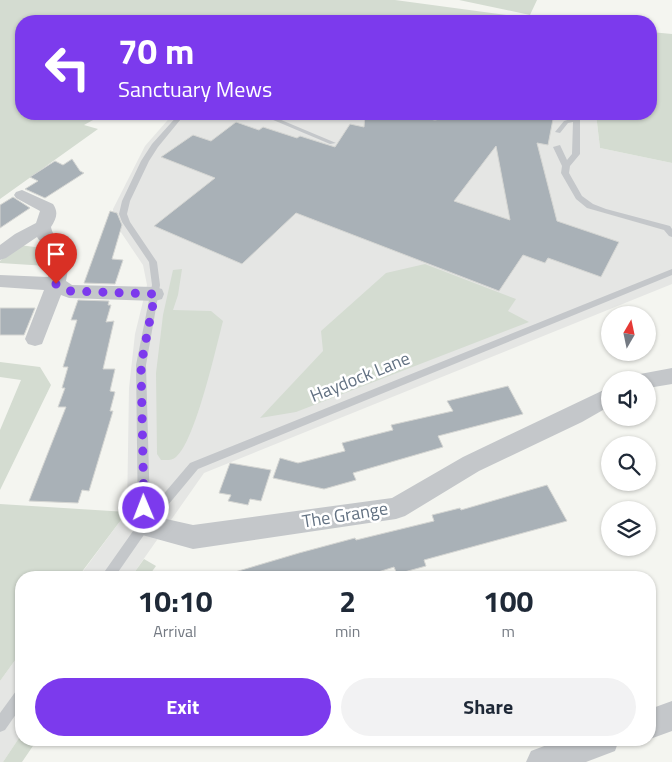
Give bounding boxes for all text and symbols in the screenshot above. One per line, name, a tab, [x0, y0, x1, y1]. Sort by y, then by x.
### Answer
text: 70 m	[118, 24, 194, 78]
icon: left	[35, 35, 100, 100]
text: Sanctuary Mews	[118, 72, 272, 106]
pin	[35, 233, 77, 284]
icon: arrive	[42, 240, 70, 268]
north arrow	[601, 306, 656, 361]
map controls	[601, 306, 656, 556]
street label: Haydock Lane	[306, 344, 414, 409]
button: sound	[601, 371, 656, 426]
button: search	[601, 436, 656, 491]
position arrow	[117, 481, 169, 533]
street label: The Grange	[300, 494, 390, 535]
button: layers	[601, 501, 656, 556]
text: 10:10	[138, 578, 212, 624]
text: 2	[339, 578, 356, 624]
text: 100	[483, 578, 533, 624]
text: Arrival	[153, 619, 197, 643]
text: min	[335, 619, 360, 643]
text: m	[502, 619, 515, 643]
button: Exit	[35, 678, 331, 736]
button: Share	[341, 678, 636, 736]

